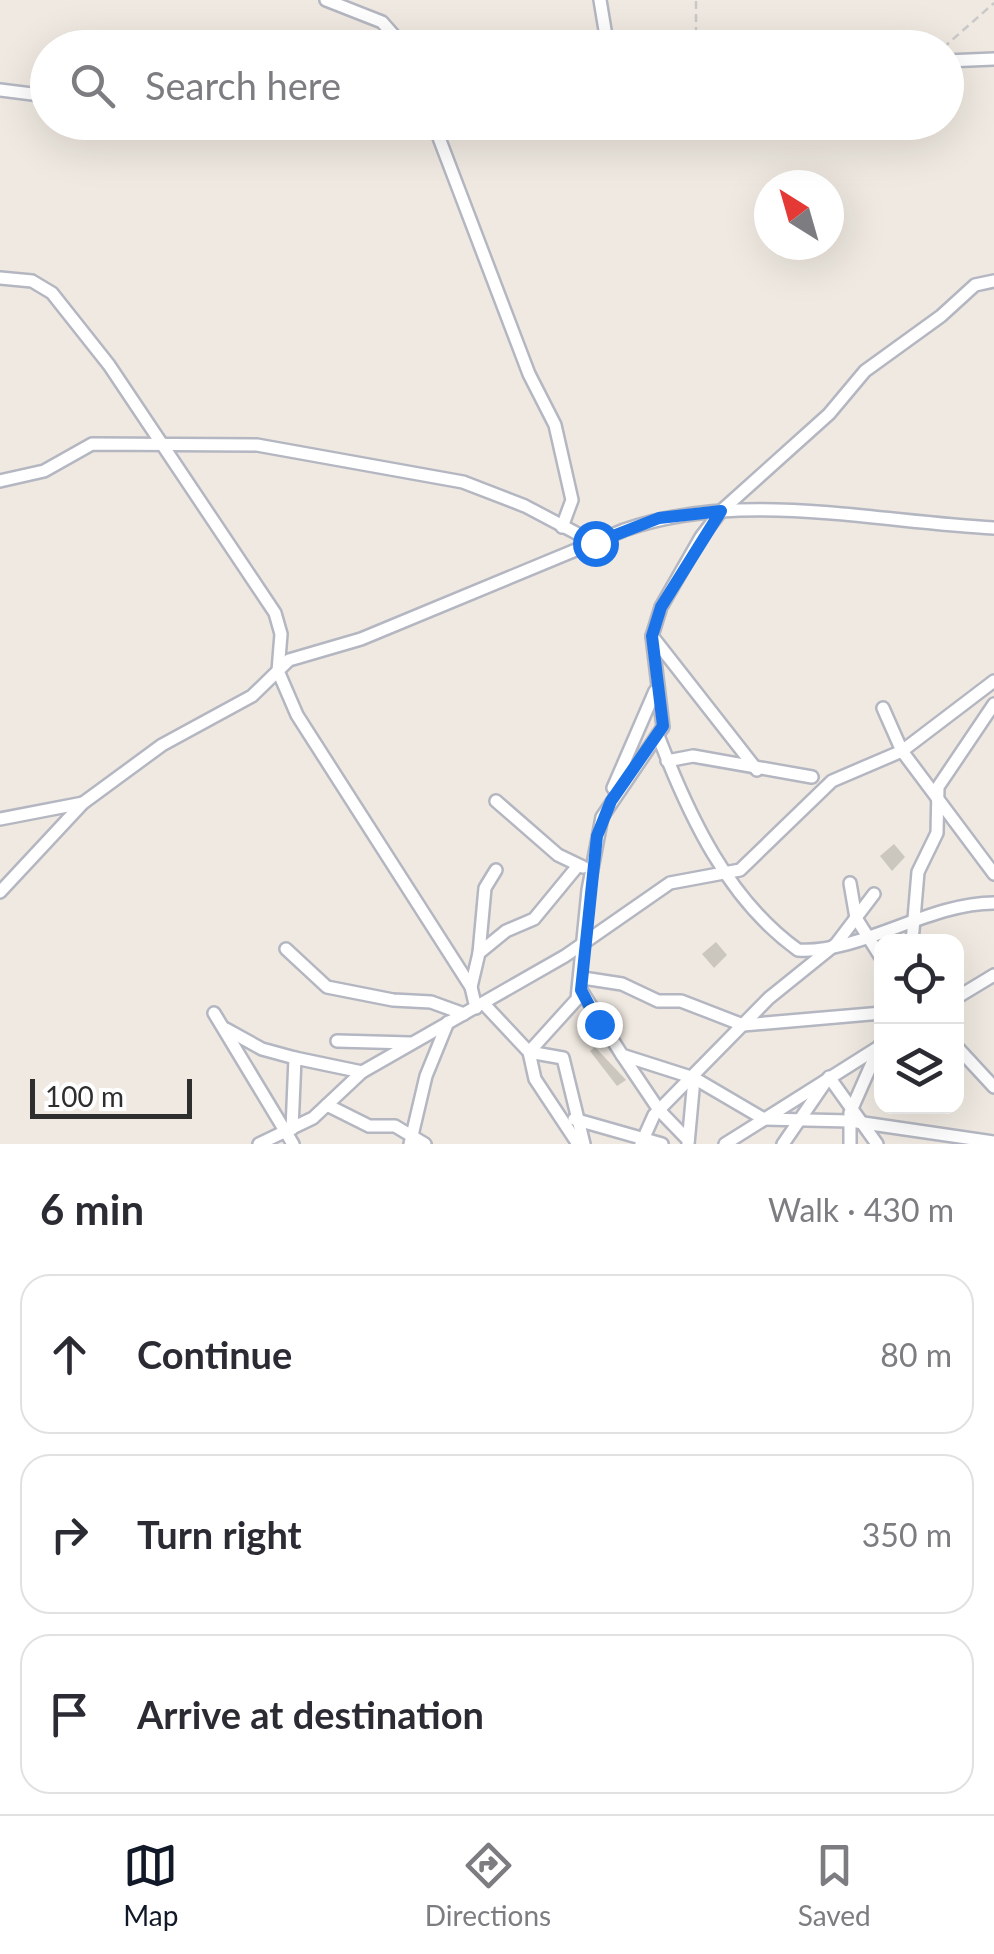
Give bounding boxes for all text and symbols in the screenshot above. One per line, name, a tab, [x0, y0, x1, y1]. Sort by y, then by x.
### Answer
search box	[30, 30, 964, 140]
icon: search	[65, 58, 120, 113]
text: Search here	[145, 62, 341, 108]
north arrow	[754, 170, 844, 260]
route start	[573, 521, 619, 567]
map controls	[874, 934, 964, 1114]
button: locate	[874, 934, 964, 1024]
route end	[577, 1002, 623, 1048]
button: layers	[874, 1024, 964, 1114]
scale bar	[30, 1074, 192, 1118]
text: 100 m	[45, 1079, 124, 1113]
text: 6 min	[40, 1184, 144, 1234]
text: Walk · 430 m	[768, 1190, 954, 1229]
icon: ahead	[42, 1327, 97, 1382]
text: Continue	[137, 1331, 292, 1377]
text: 80 m	[880, 1335, 952, 1374]
icon: right	[42, 1507, 97, 1562]
text: Turn right	[137, 1511, 302, 1557]
text: 350 m	[862, 1515, 952, 1554]
icon: arrive	[42, 1687, 97, 1742]
text: Arrive at destination	[137, 1691, 484, 1737]
tab: Map	[123, 1838, 178, 1932]
tab: Directions	[425, 1838, 551, 1932]
tab: Saved	[798, 1838, 871, 1932]

